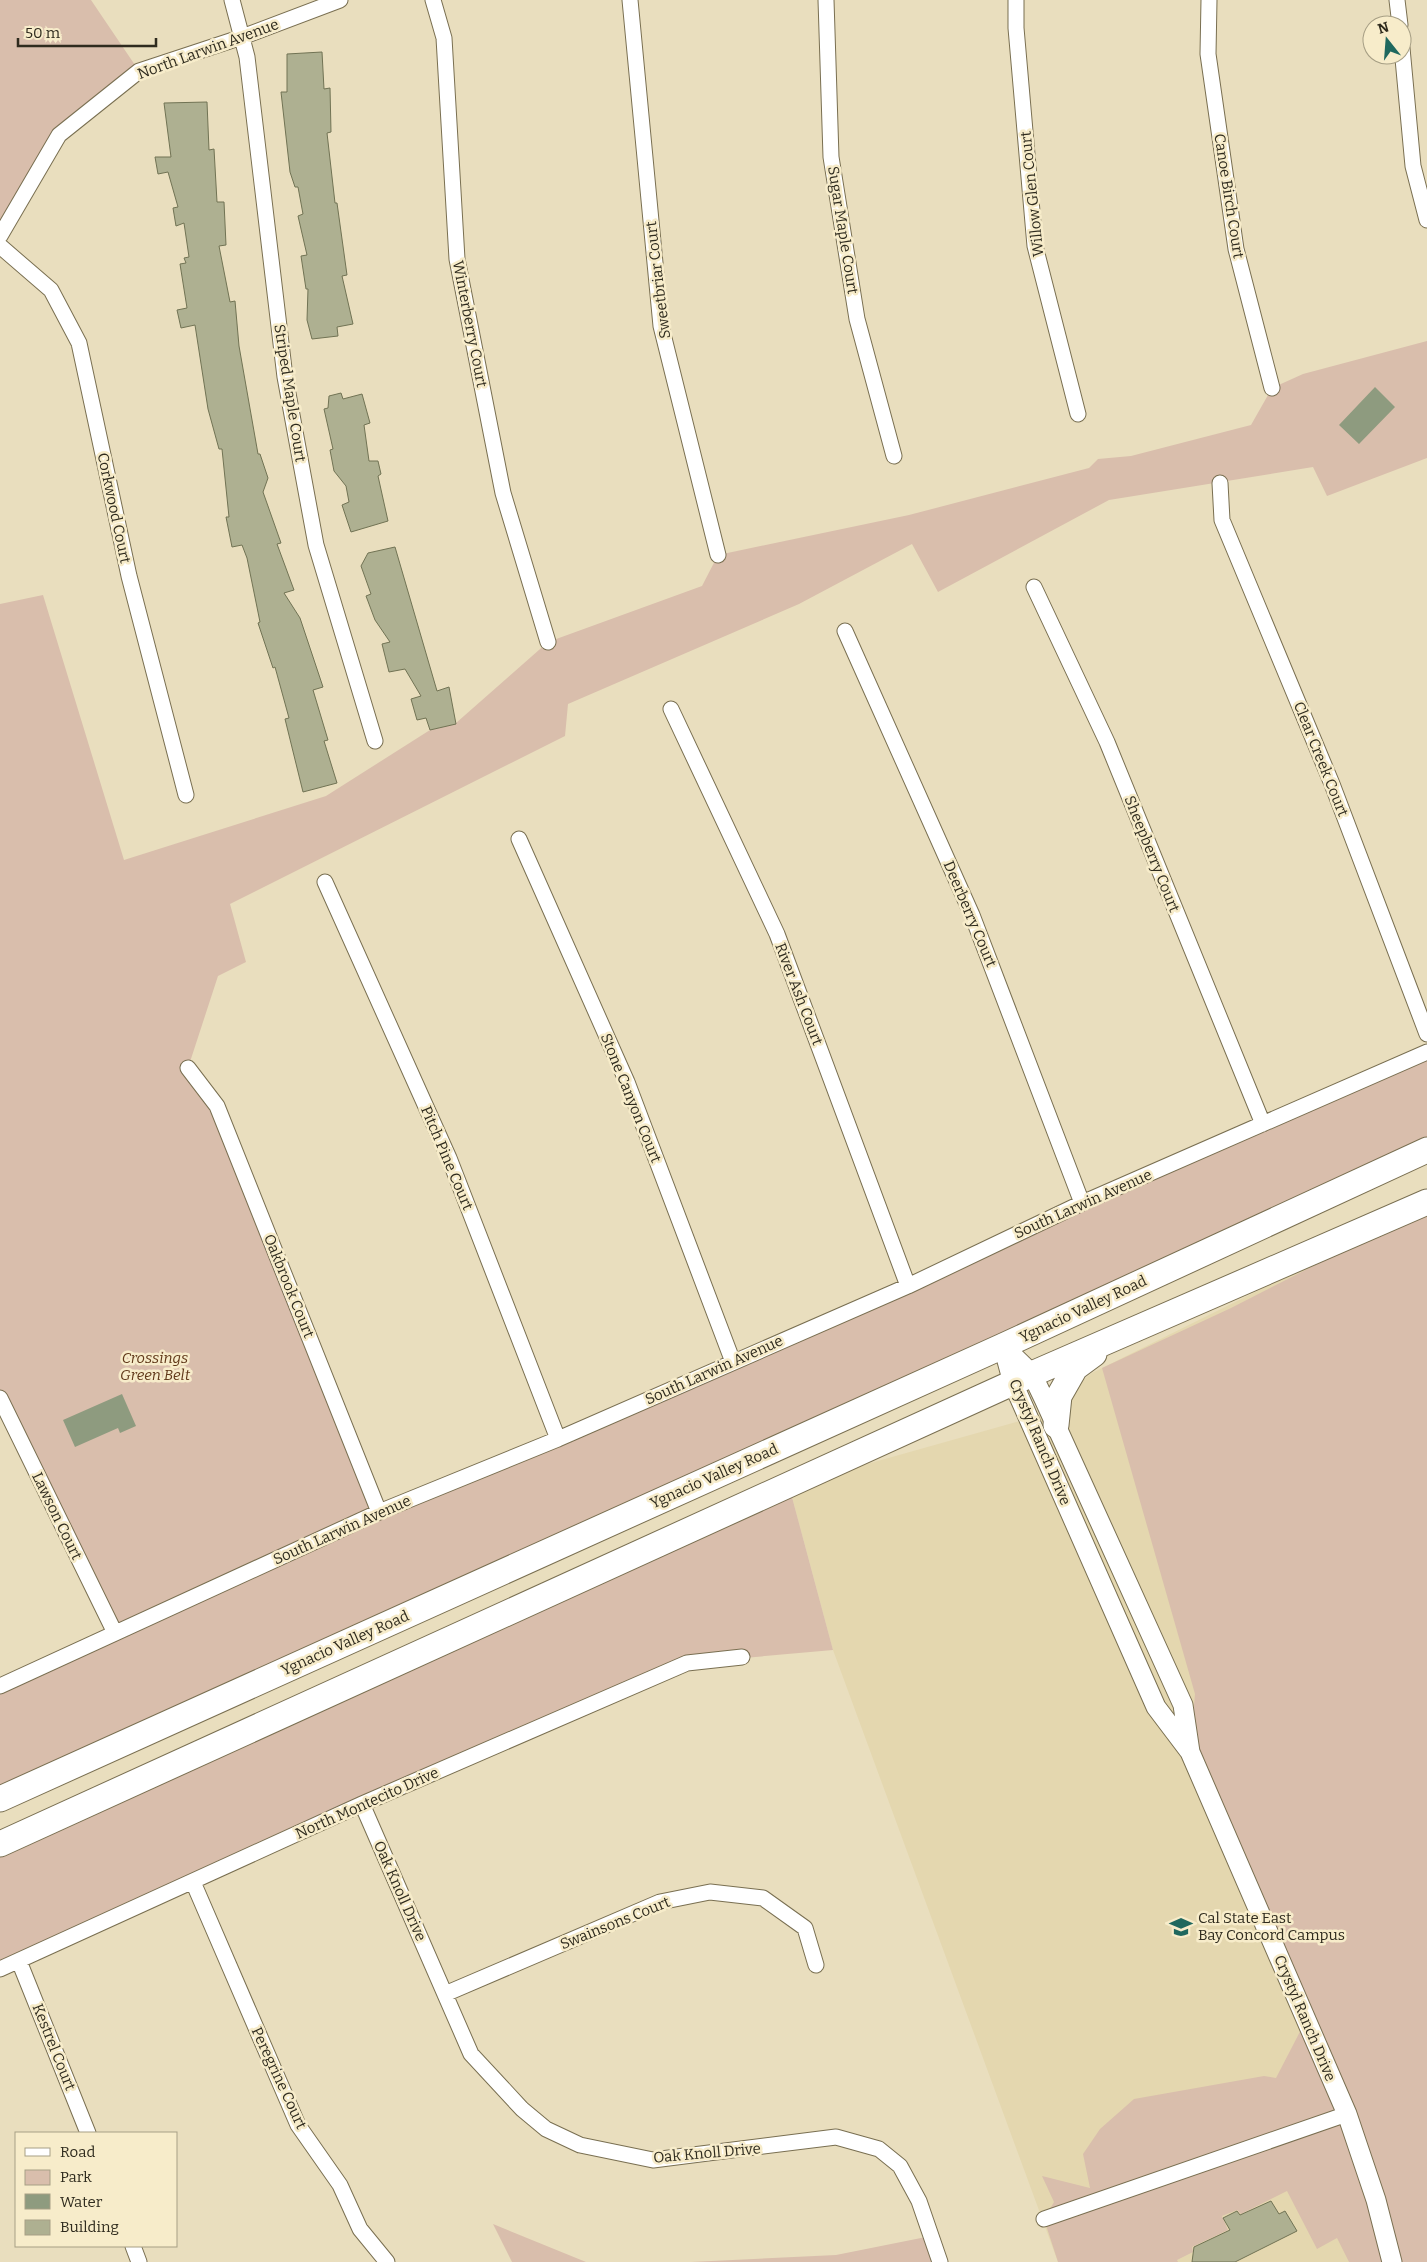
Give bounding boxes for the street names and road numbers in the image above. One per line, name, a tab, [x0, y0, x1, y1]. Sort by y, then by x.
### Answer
street label: North Larwin Avenue	[135, 15, 281, 83]
street label: Willow Glen Court	[1016, 130, 1048, 258]
street label: Canoe Birch Court	[1210, 132, 1248, 260]
street label: Sugar Maple Court	[824, 165, 862, 296]
street label: Sweetbriar Court	[642, 220, 674, 340]
street label: Winterberry Court	[449, 259, 491, 389]
street label: Striped Maple Court	[270, 323, 310, 464]
street label: Corkwood Court	[93, 451, 135, 566]
street label: Clear Creek Court	[1290, 699, 1352, 820]
street label: Sheepberry Court	[1120, 793, 1184, 915]
street label: Deerberry Court	[939, 858, 1001, 970]
street label: River Ash Court	[771, 940, 827, 1048]
street label: Stone Canyon Court	[597, 1031, 665, 1166]
street label: Pitch Pine Court	[417, 1103, 477, 1213]
street label: South Larwin Avenue	[1011, 1165, 1155, 1243]
street label: Oakbrook Court	[260, 1232, 318, 1341]
street label: Ygnacio Valley Road	[1017, 1272, 1149, 1346]
street label: South Larwin Avenue	[642, 1331, 786, 1409]
street label: Crystyl Ranch Drive	[1005, 1376, 1075, 1508]
street label: Ygnacio Valley Road	[647, 1440, 781, 1512]
street label: Lawson Court	[28, 1469, 86, 1563]
street label: South Larwin Avenue	[270, 1491, 414, 1569]
street label: Ygnacio Valley Road	[278, 1607, 412, 1679]
street label: North Montecito Drive	[293, 1763, 441, 1843]
street label: Oak Knoll Drive	[370, 1838, 430, 1944]
street label: Swainsons Court	[557, 1893, 673, 1953]
street label: Crystyl Ranch Drive	[1270, 1952, 1340, 2084]
street label: Kestrel Court	[28, 2001, 80, 2093]
street label: Peregrine Court	[248, 2024, 311, 2132]
street label: Oak Knoll Drive	[653, 2139, 761, 2167]

